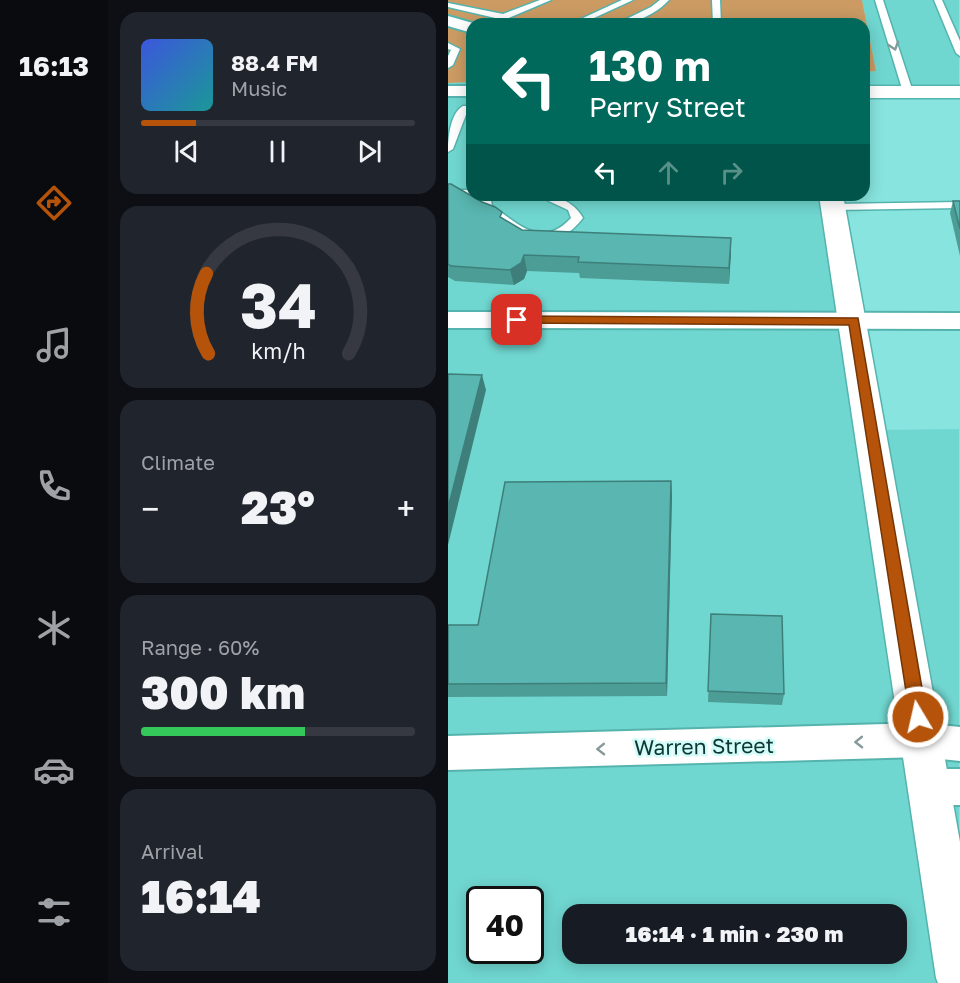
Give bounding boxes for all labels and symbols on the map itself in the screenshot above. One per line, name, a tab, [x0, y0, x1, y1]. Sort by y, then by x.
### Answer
one-way arrow	[887, 40, 899, 51]
pin	[491, 294, 542, 345]
position arrow	[886, 685, 950, 749]
street label: Warren Street	[634, 732, 774, 760]
one-way arrow	[855, 736, 864, 748]
one-way arrow	[597, 743, 606, 755]
speed limit sign: 40	[466, 886, 544, 964]

